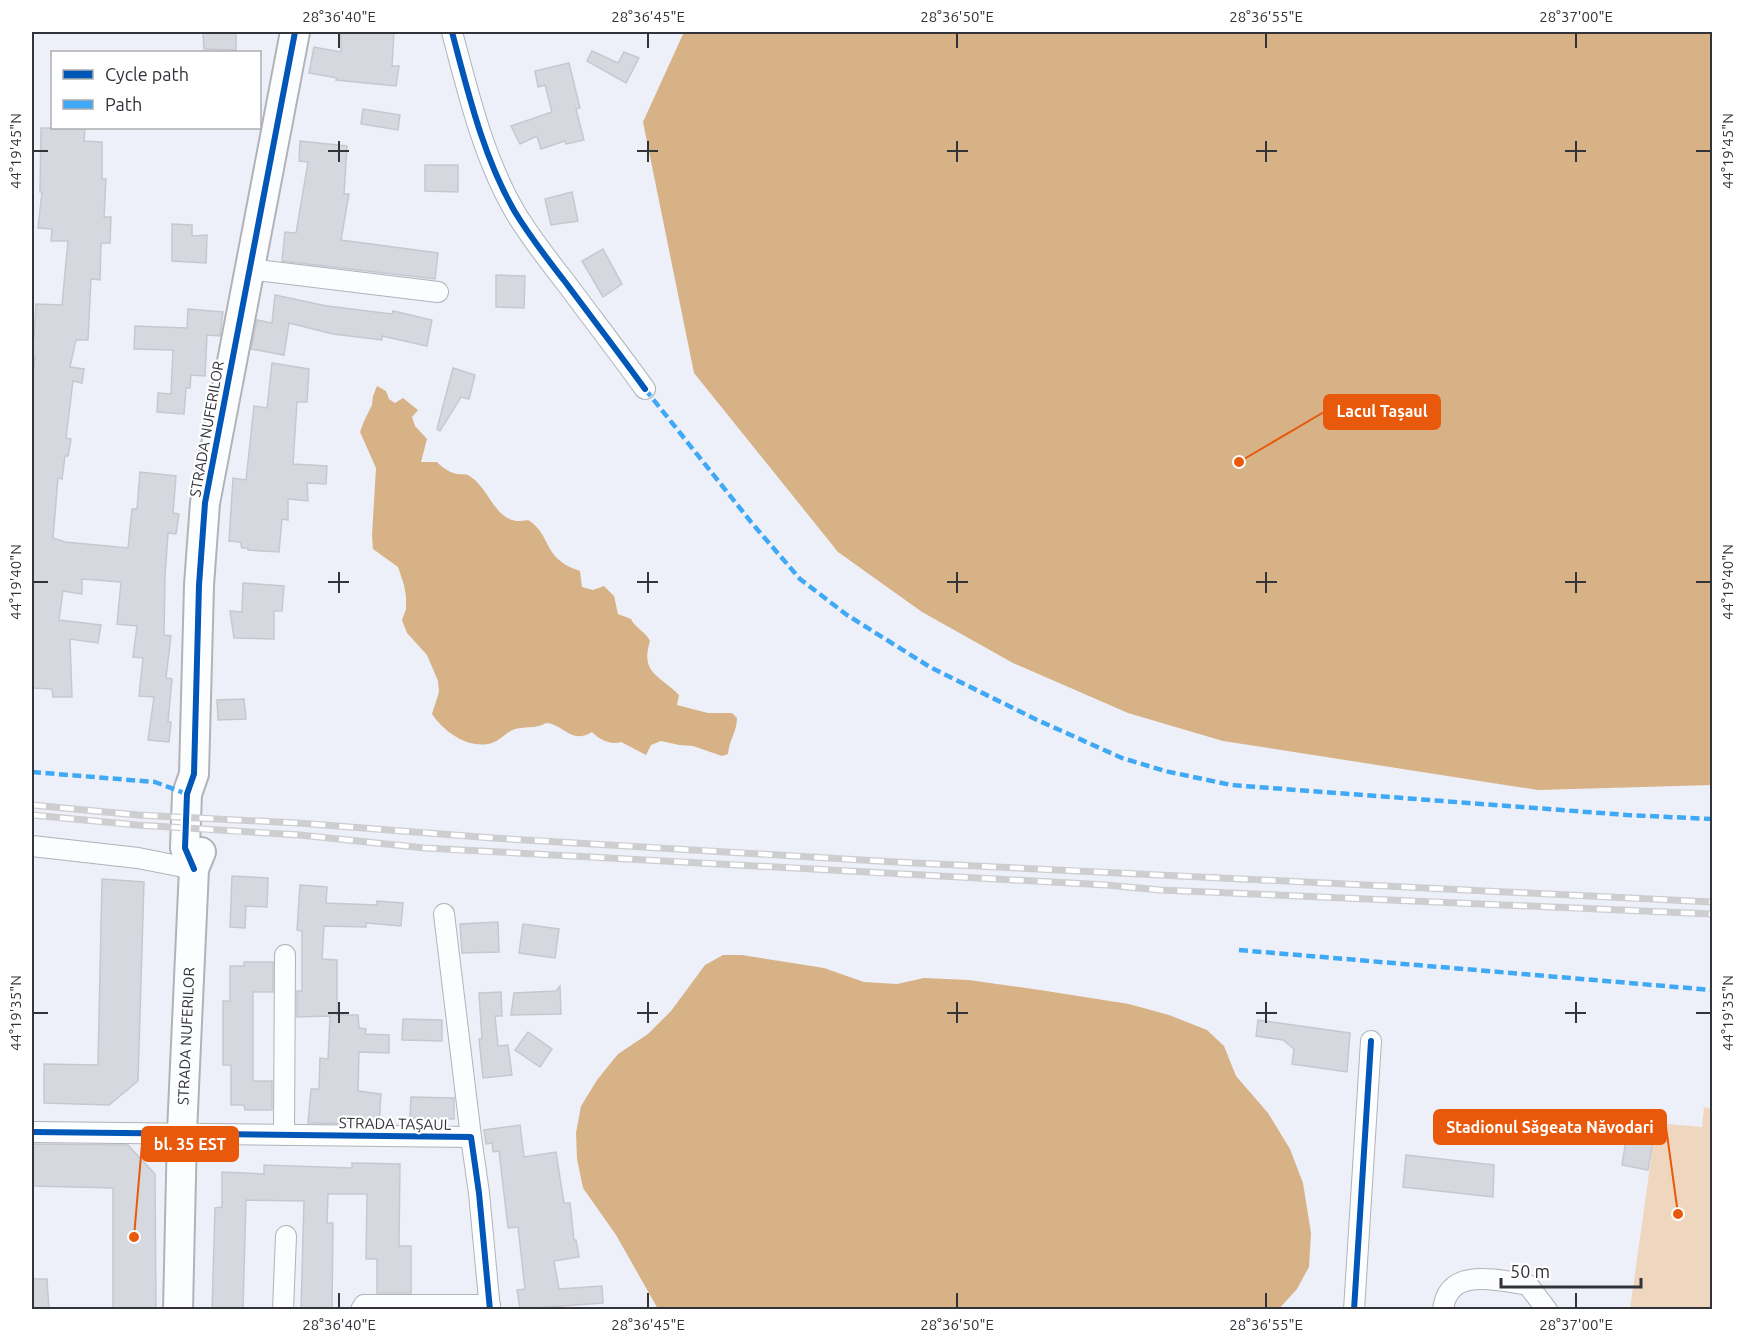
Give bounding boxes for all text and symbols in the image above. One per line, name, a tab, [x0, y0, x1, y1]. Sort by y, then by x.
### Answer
text: 28°36'40"E	[302, 8, 376, 25]
text: 28°36'45"E	[611, 8, 685, 25]
text: 28°36'50"E	[920, 8, 994, 25]
text: 28°36'55"E	[1229, 8, 1303, 25]
text: 28°37'00"E	[1539, 8, 1613, 25]
legend	[51, 51, 261, 129]
text: Cycle path	[105, 64, 189, 84]
text: Path	[105, 94, 142, 114]
text: 44°19'45"N	[7, 113, 24, 189]
text: 44°19'45"N	[1719, 113, 1736, 189]
street label: STRADA NUFERILOR	[186, 360, 227, 498]
callout: Lacul Tașaul	[1324, 395, 1440, 429]
text: Lacul Tașaul	[1336, 402, 1428, 421]
text: 44°19'40"N	[7, 544, 24, 620]
text: 44°19'40"N	[1719, 544, 1736, 620]
street label: STRADA NUFERILOR	[174, 967, 198, 1105]
text: 44°19'35"N	[7, 975, 24, 1051]
text: 44°19'35"N	[1719, 975, 1736, 1051]
callout: Stadionul Săgeata Năvodari	[1434, 1110, 1666, 1144]
street label: STRADA TAȘAUL	[339, 1114, 452, 1133]
text: Stadionul Săgeata Năvodari	[1446, 1118, 1654, 1136]
callout: bl. 35 EST	[142, 1127, 238, 1161]
text: bl. 35 EST	[154, 1135, 227, 1153]
scale bar	[1501, 1251, 1640, 1289]
text: 50 m	[1510, 1261, 1550, 1281]
text: 28°36'40"E	[302, 1316, 376, 1333]
text: 28°36'45"E	[611, 1316, 685, 1333]
text: 28°36'50"E	[920, 1316, 994, 1333]
text: 28°36'55"E	[1229, 1316, 1303, 1333]
text: 28°37'00"E	[1539, 1316, 1613, 1333]

